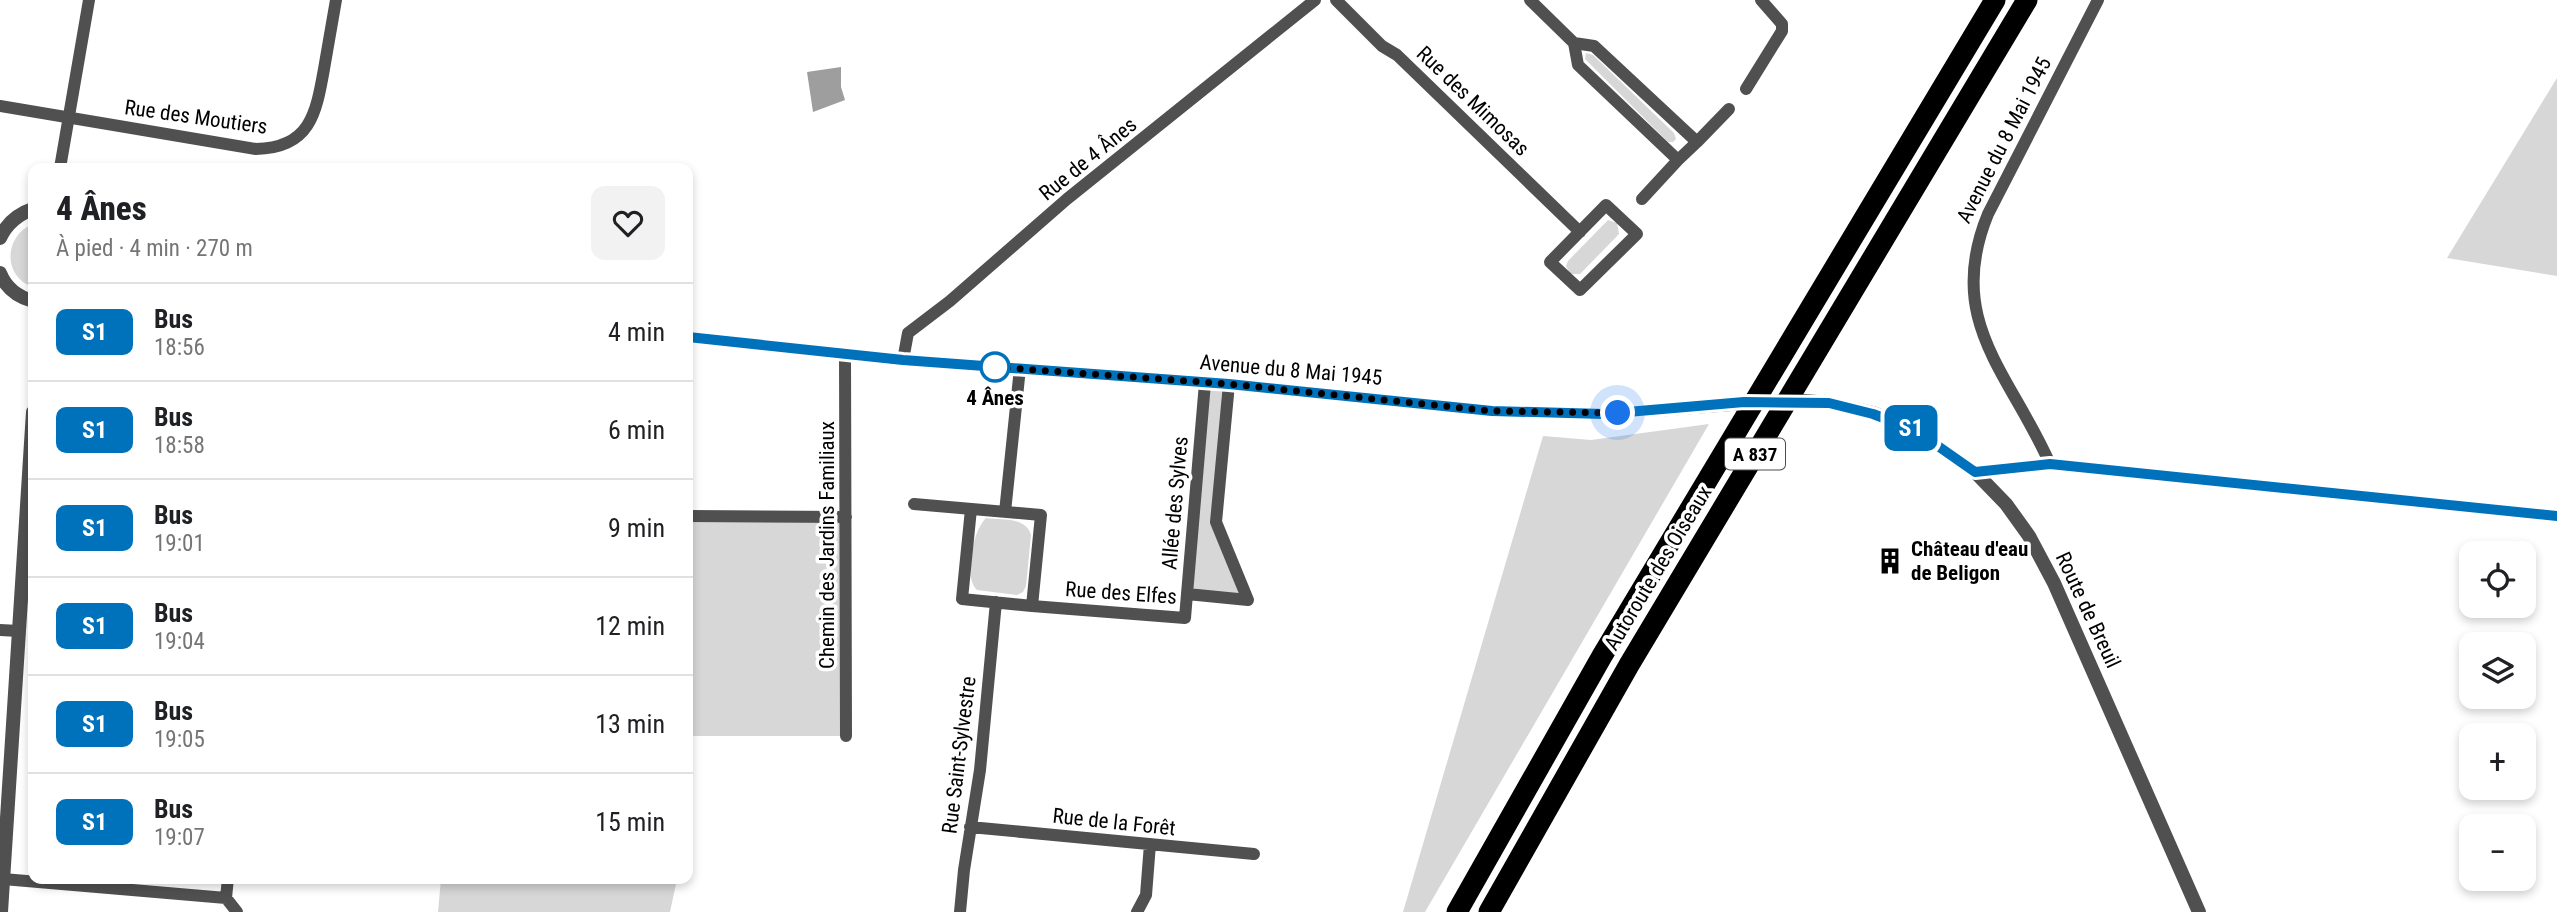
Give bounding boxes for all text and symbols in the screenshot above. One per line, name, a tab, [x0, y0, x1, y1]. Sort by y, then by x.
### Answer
street label: Rue des Mimosas	[1412, 41, 1534, 161]
street label: Avenue du 8 Mai 1945	[1952, 53, 2056, 227]
street label: Rue des Moutiers	[123, 95, 269, 139]
street label: Rue de 4 Ânes	[1035, 113, 1141, 205]
button: heart	[591, 186, 665, 260]
text: 4 Ânes	[56, 189, 147, 228]
text: À pied · 4 min · 270 m	[56, 235, 253, 262]
text: Bus	[154, 304, 193, 334]
text: 4 min	[608, 317, 665, 347]
text: S1	[82, 318, 107, 346]
text: 18:56	[154, 334, 205, 361]
street label: Avenue du 8 Mai 1945	[1199, 350, 1383, 390]
marker: 4 Ânes	[980, 352, 1010, 382]
place label: 4 Ânes	[966, 386, 1024, 410]
your location	[1600, 395, 1635, 430]
text: Bus	[154, 402, 193, 432]
line badge: S1	[1880, 405, 1942, 451]
text: S1	[1898, 414, 1924, 442]
text: 6 min	[608, 415, 665, 445]
text: S1	[82, 416, 107, 444]
street label: Chemin des Jardins Familiaux	[815, 421, 839, 669]
text: 18:58	[154, 432, 205, 459]
street label: Allée des Sylves	[1157, 435, 1193, 571]
road number: A 837	[1725, 438, 1785, 470]
street label: Autoroute des Oiseaux	[1599, 481, 1717, 655]
text: Bus	[154, 500, 193, 530]
text: 9 min	[608, 513, 665, 543]
text: S1	[82, 514, 107, 542]
text: 19:01	[154, 530, 205, 557]
place label: Château d'eau de Beligon	[1911, 537, 2028, 585]
map controls	[2459, 541, 2536, 891]
button: locate	[2459, 541, 2536, 618]
building icon: Château d'eau de Beligon	[1875, 546, 1905, 576]
street label: Route de Breuil	[2051, 548, 2125, 672]
street label: Rue des Elfes	[1064, 577, 1178, 609]
text: Bus	[154, 598, 193, 628]
text: 12 min	[595, 611, 665, 641]
text: S1	[82, 612, 107, 640]
text: 19:04	[154, 628, 205, 655]
button: layers	[2459, 632, 2536, 709]
street label: Rue Saint-Sylvestre	[937, 675, 981, 835]
text: Bus	[154, 696, 193, 726]
text: 13 min	[595, 709, 665, 739]
text: S1	[82, 710, 107, 738]
button: +	[2459, 723, 2536, 800]
text: 19:05	[154, 726, 205, 753]
text: Bus	[154, 794, 193, 824]
street label: Rue de la Forêt	[1051, 804, 1177, 840]
text: 15 min	[595, 807, 665, 837]
text: S1	[82, 808, 107, 836]
button: −	[2459, 814, 2536, 891]
text: 19:07	[154, 824, 205, 851]

